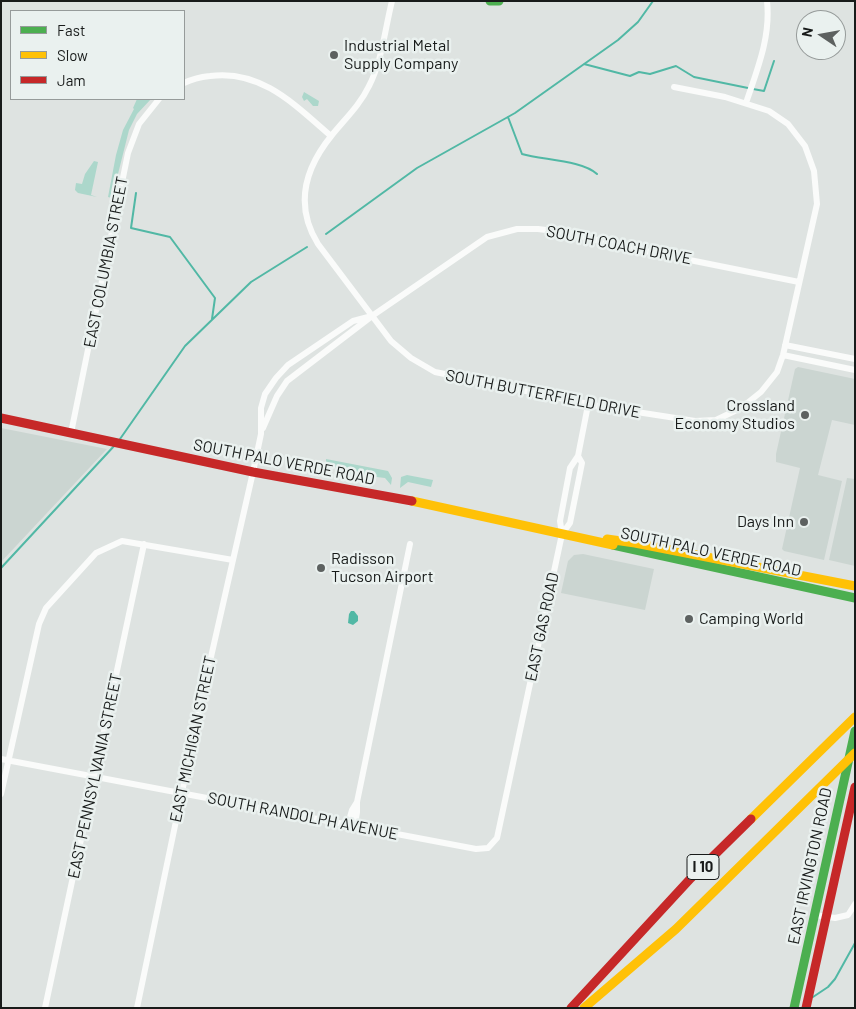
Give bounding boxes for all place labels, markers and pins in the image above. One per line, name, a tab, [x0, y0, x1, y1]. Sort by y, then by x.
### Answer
place label: Industrial Metal Supply Company	[344, 36, 458, 74]
marker: Industrial Metal Supply Company	[328, 49, 340, 61]
place label: Crossland Economy Studios	[674, 396, 795, 434]
marker: Crossland Economy Studios	[799, 409, 811, 421]
place label: Days Inn	[737, 512, 794, 532]
marker: Days Inn	[798, 516, 810, 528]
place label: Radisson Tucson Airport	[331, 549, 433, 587]
marker: Radisson Tucson Airport	[315, 562, 327, 574]
place label: Camping World	[699, 609, 804, 629]
marker: Camping World	[683, 613, 695, 625]

